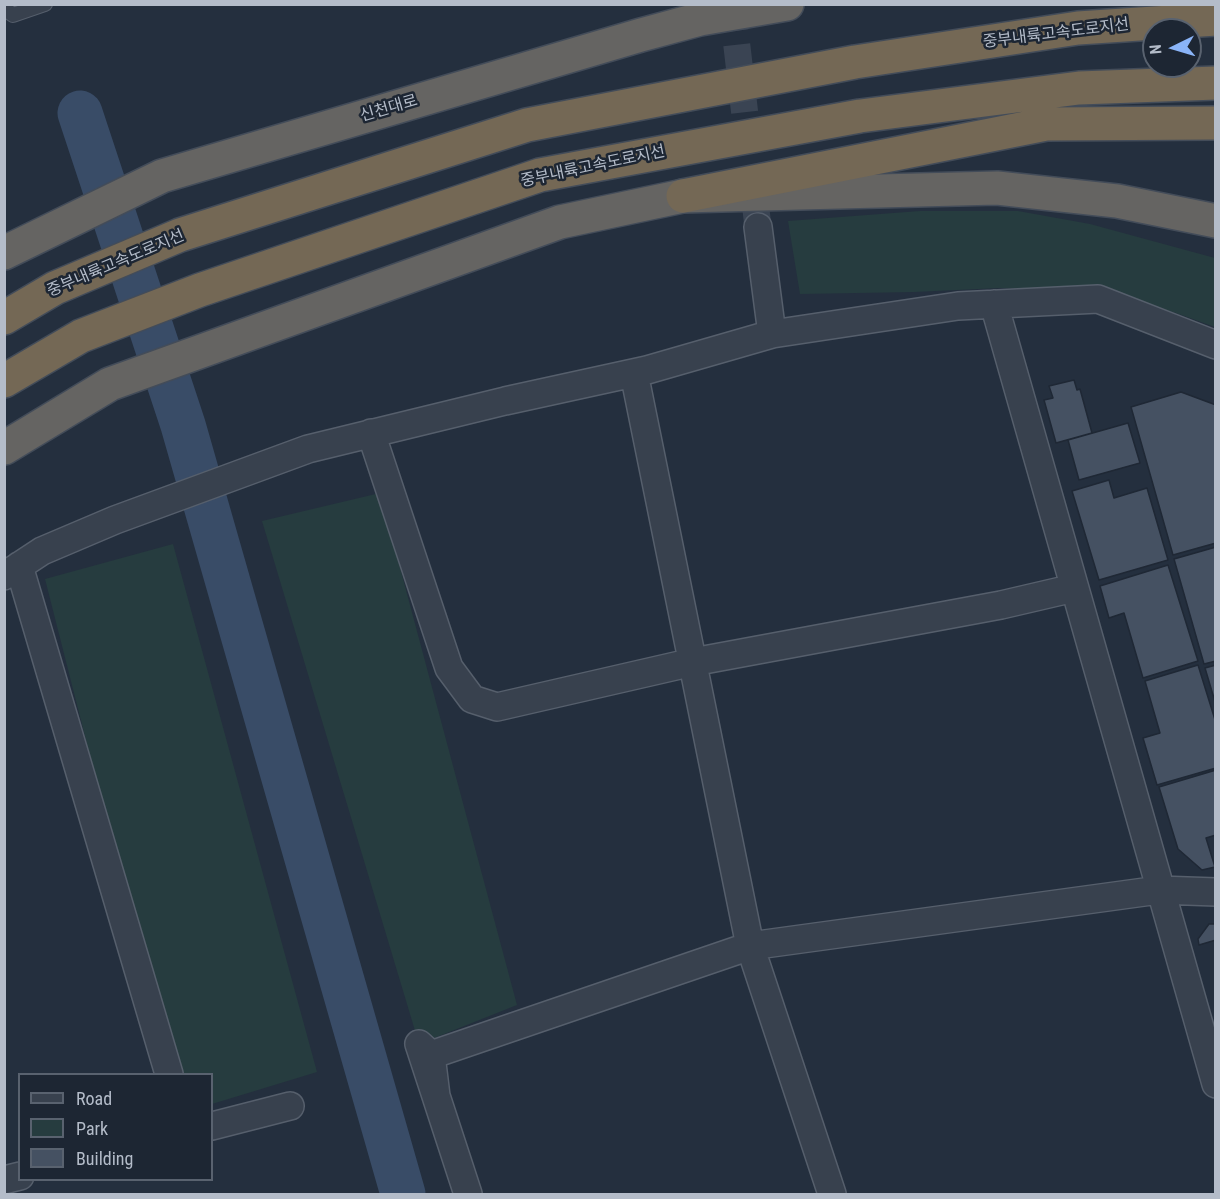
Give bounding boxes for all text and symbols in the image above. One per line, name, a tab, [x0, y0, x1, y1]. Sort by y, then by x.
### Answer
street label: 중부내륙고속도로지선	[982, 16, 1130, 52]
north arrow	[1142, 18, 1202, 78]
text: N	[1146, 44, 1165, 55]
street label: 신천대로	[358, 92, 420, 126]
street label: 중부내륙고속도로지선	[519, 142, 667, 192]
street label: 중부내륙고속도로지선	[44, 226, 188, 302]
legend	[18, 1073, 213, 1181]
text: Road	[76, 1088, 112, 1109]
text: Park	[76, 1118, 108, 1139]
text: Building	[76, 1148, 133, 1169]

